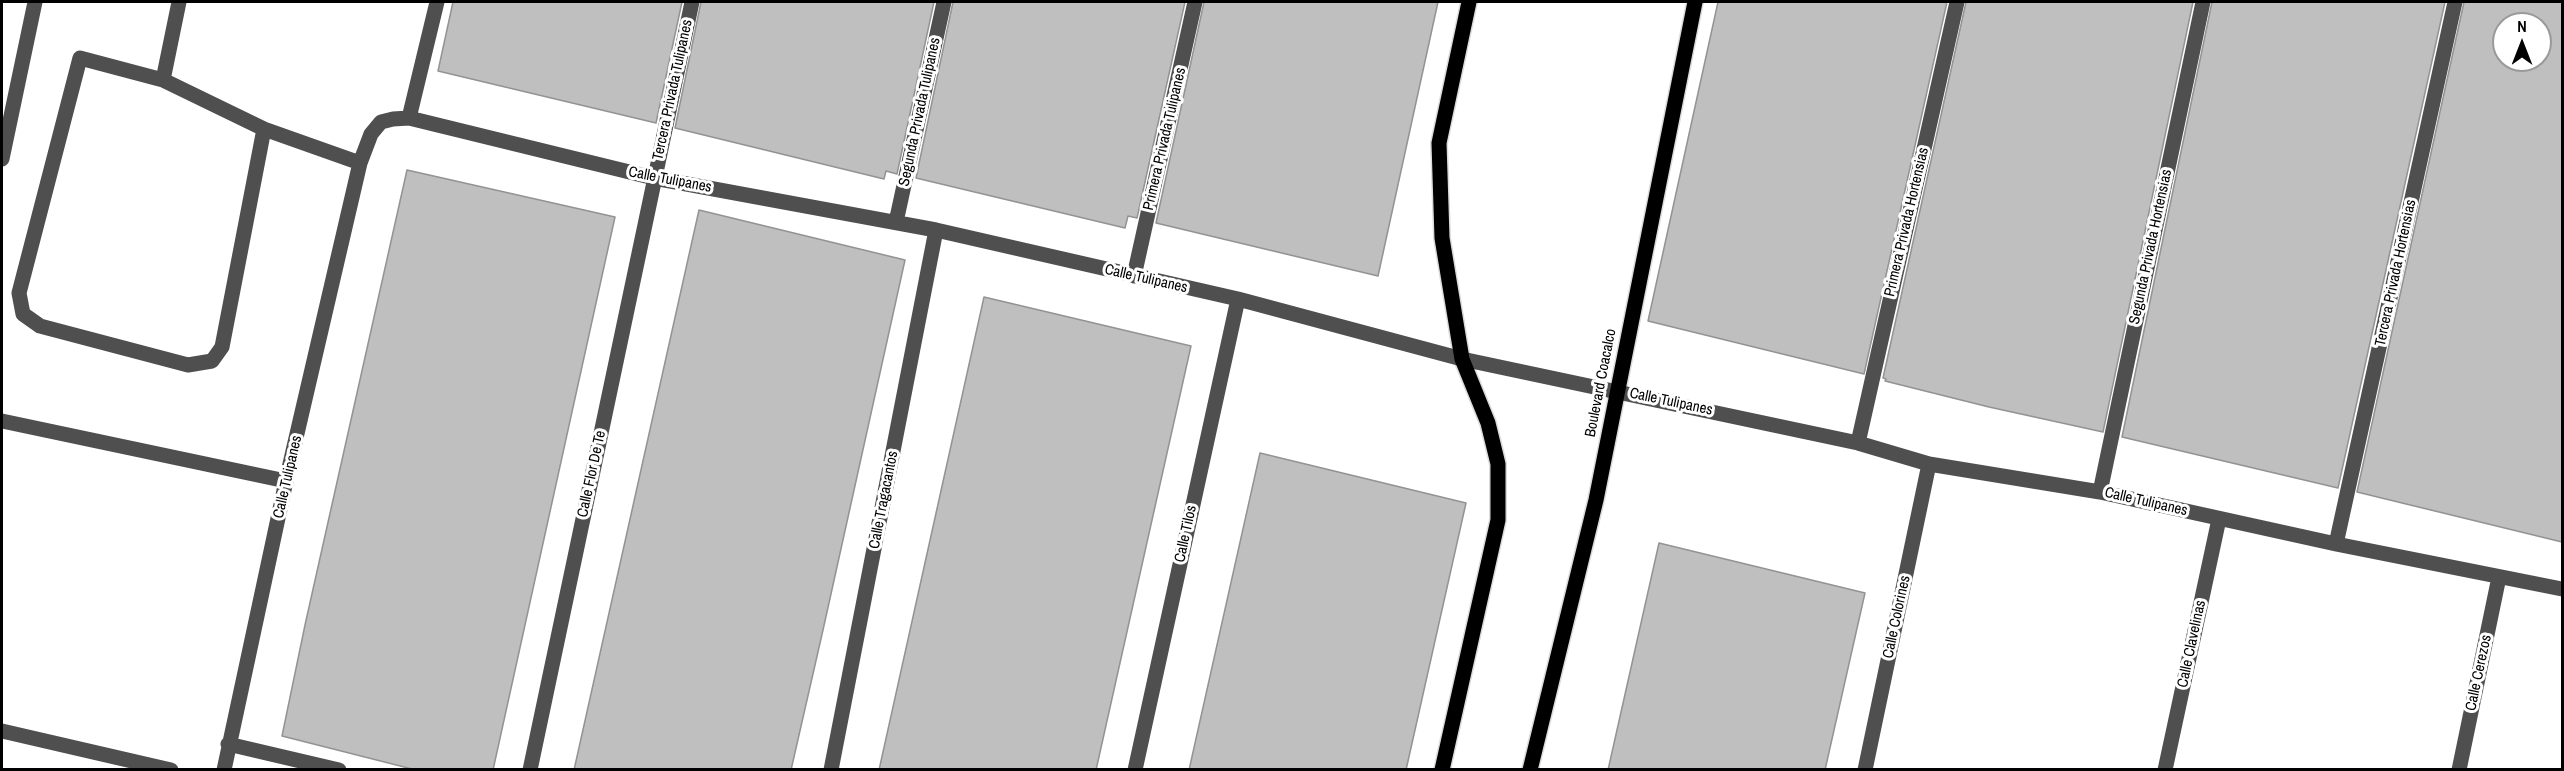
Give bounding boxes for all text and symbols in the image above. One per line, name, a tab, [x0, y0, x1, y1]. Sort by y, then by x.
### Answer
north arrow	[2492, 12, 2552, 72]
text: N	[2517, 15, 2527, 37]
street label: Tercera Privada Tulipanes	[649, 18, 697, 162]
street label: Segunda Privada Tulipanes	[895, 36, 945, 188]
street label: Primera Privada Tulipanes	[1140, 66, 1190, 212]
street label: Primera Privada Hortensias	[1881, 146, 1933, 298]
street label: Calle Tulipanes	[627, 163, 713, 197]
street label: Segunda Privada Hortensias	[2126, 168, 2176, 326]
street label: Tercera Privada Hortensias	[2372, 198, 2420, 348]
street label: Calle Tulipanes	[1103, 261, 1189, 297]
street label: Boulevard Coacalco	[1582, 327, 1620, 439]
street label: Calle Tulipanes	[1628, 384, 1714, 420]
street label: Calle Flor De Te	[574, 429, 610, 519]
street label: Calle Tulipanes	[270, 434, 306, 520]
street label: Calle Tragacantos	[866, 450, 902, 550]
street label: Calle Tulipanes	[2103, 484, 2189, 520]
street label: Calle Tilos	[1171, 504, 1201, 564]
street label: Calle Colorines	[1879, 574, 1915, 660]
street label: Calle Clavelinas	[2174, 599, 2210, 689]
street label: Calle Cerezos	[2462, 633, 2496, 713]

